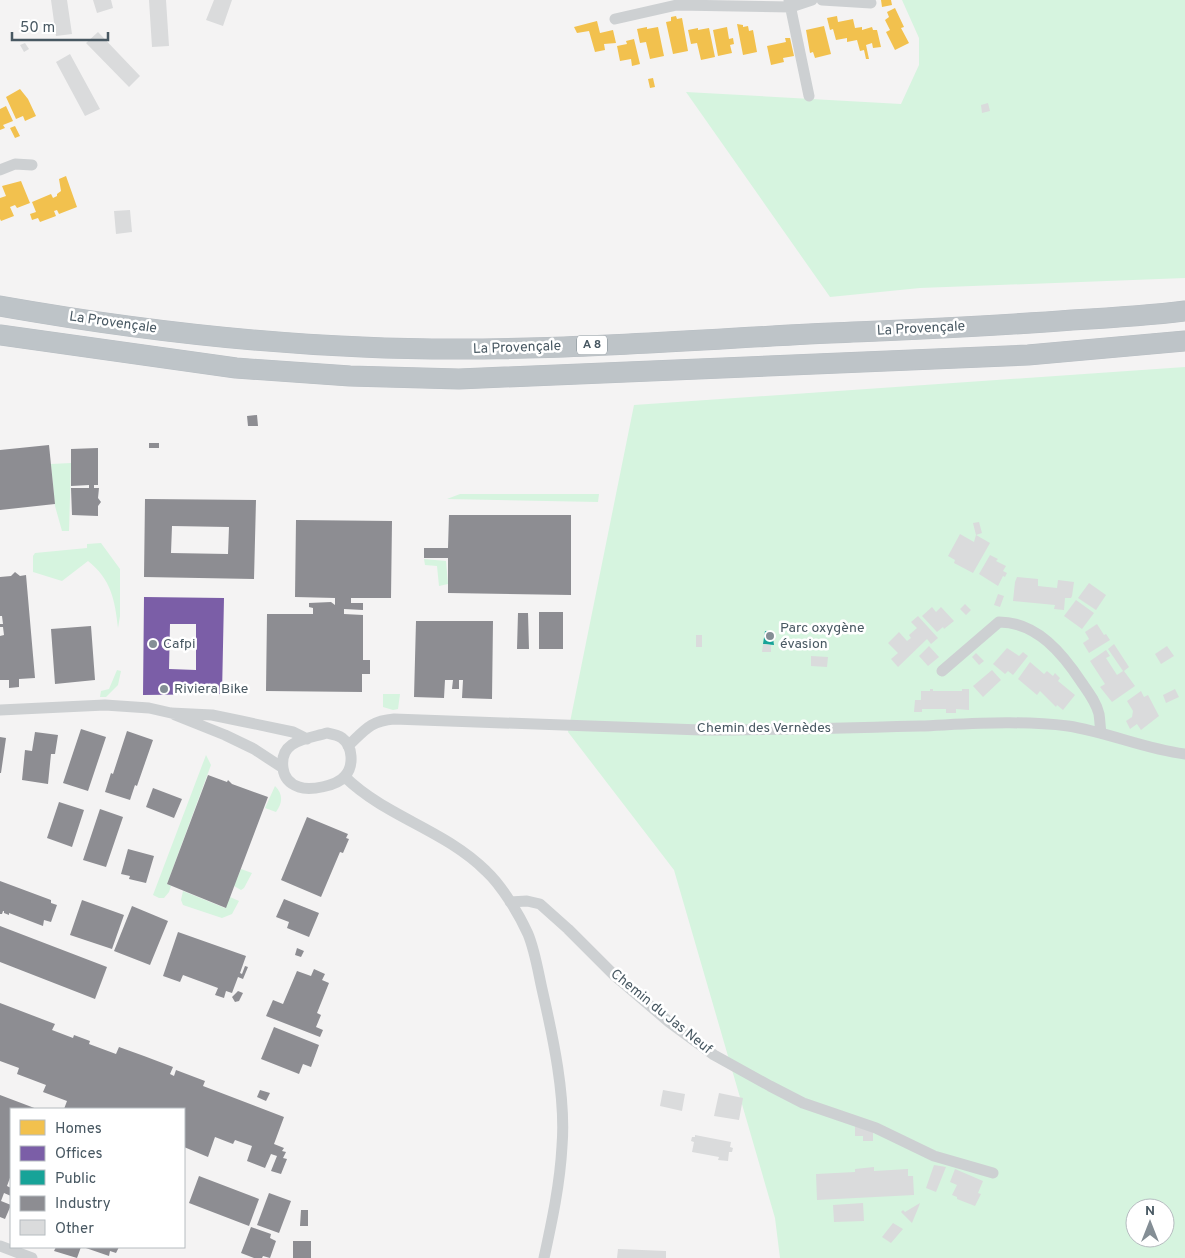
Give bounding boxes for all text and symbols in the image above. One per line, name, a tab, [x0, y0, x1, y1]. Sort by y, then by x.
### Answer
scale bar	[12, 10, 109, 42]
text: 50 m	[20, 19, 55, 38]
street label: La Provençale	[68, 308, 158, 338]
street label: La Provençale	[876, 318, 966, 340]
road number: A 8	[577, 336, 607, 354]
street label: La Provençale	[473, 338, 561, 358]
place label: Parc oxygène évasion	[780, 620, 865, 653]
marker: Parc oxygène évasion	[764, 630, 776, 642]
place label: Cafpi	[163, 636, 196, 653]
marker: Cafpi	[147, 638, 159, 650]
place label: Riviera Bike	[174, 681, 248, 698]
marker: Riviera Bike	[158, 683, 170, 695]
street label: Chemin des Vernèdes	[697, 720, 831, 737]
street label: Chemin du Jas Neuf	[607, 966, 715, 1058]
legend	[10, 1108, 185, 1248]
text: Homes	[55, 1120, 102, 1139]
text: Offices	[55, 1145, 102, 1164]
text: Public	[55, 1170, 96, 1189]
text: Industry	[55, 1195, 111, 1214]
north arrow	[1125, 1198, 1175, 1248]
text: N	[1145, 1203, 1155, 1220]
text: Other	[55, 1220, 94, 1239]

